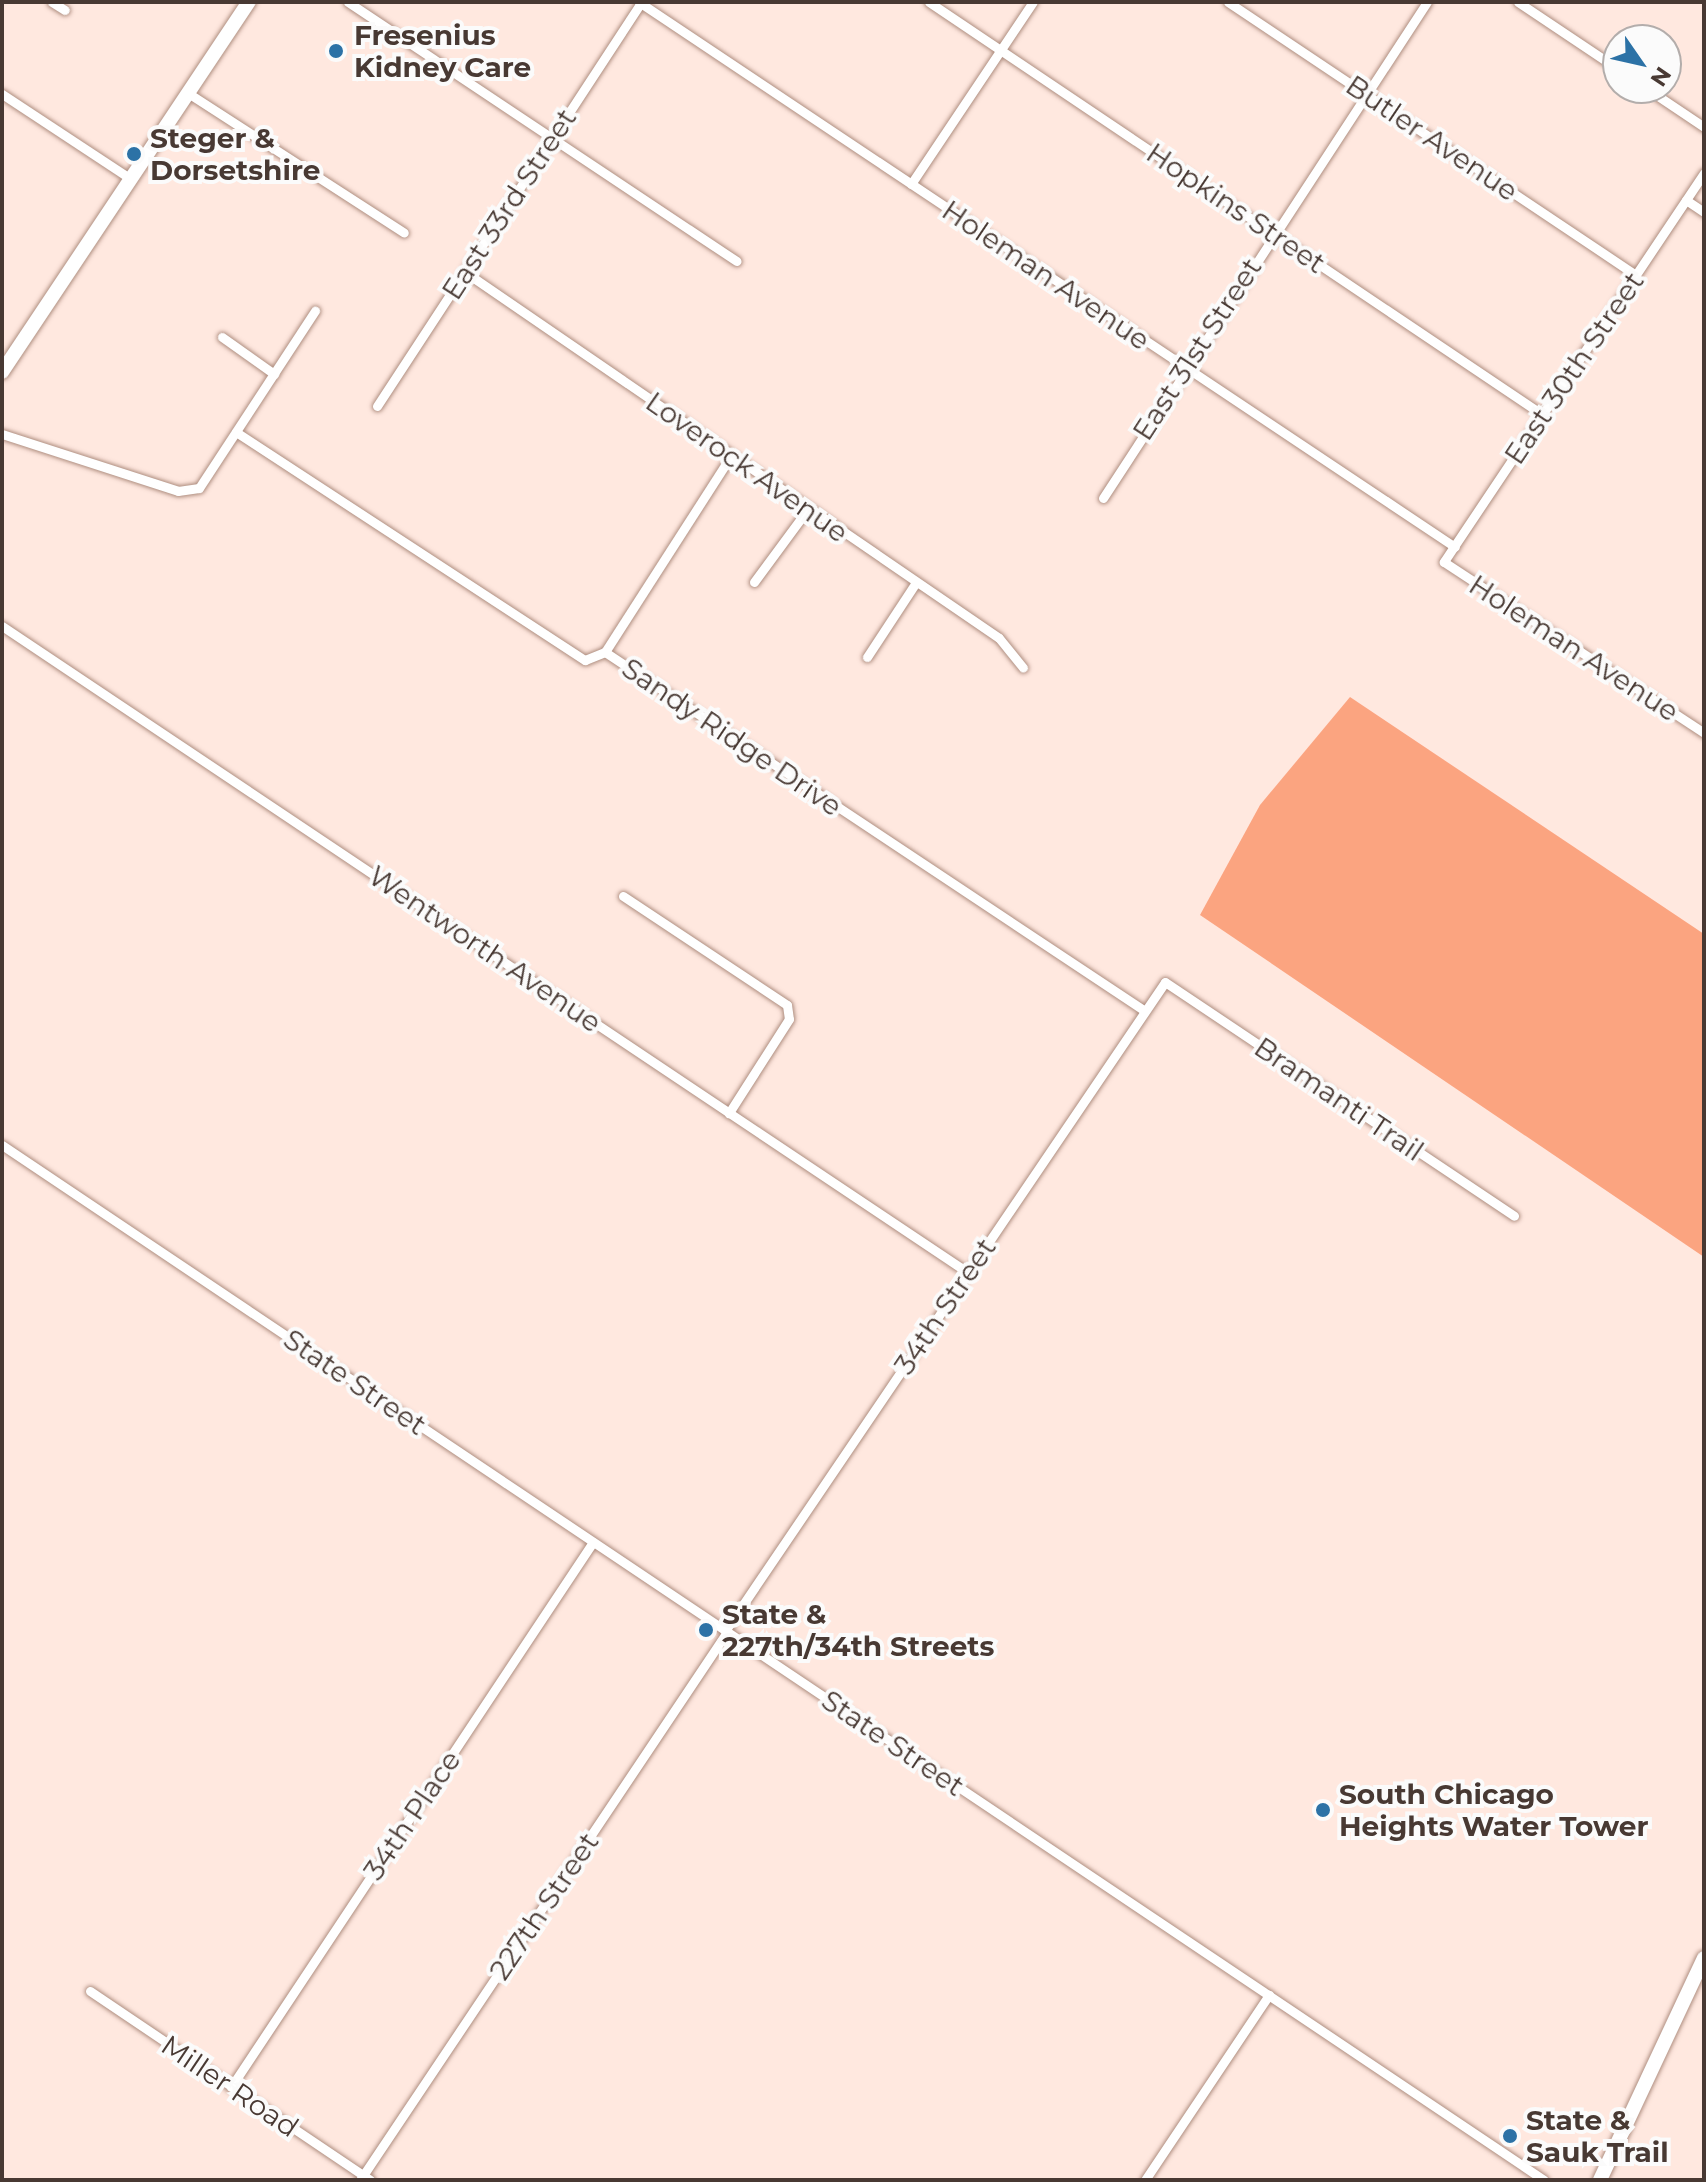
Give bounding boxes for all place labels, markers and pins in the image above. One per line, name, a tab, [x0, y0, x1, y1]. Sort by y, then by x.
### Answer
place label: Fresenius Kidney Care	[354, 18, 531, 84]
marker: Fresenius Kidney Care	[325, 40, 347, 62]
place label: Steger & Dorsetshire	[150, 121, 320, 187]
marker: Steger & Dorsetshire	[125, 145, 143, 163]
place label: State & 227th/34th Streets	[722, 1597, 994, 1663]
marker: State & 227th/34th Streets	[697, 1621, 715, 1639]
place label: South Chicago Heights Water Tower	[1339, 1777, 1649, 1843]
marker: South Chicago Heights Water Tower	[1314, 1801, 1332, 1819]
place label: State & Sauk Trail	[1526, 2103, 1669, 2169]
marker: State & Sauk Trail	[1501, 2127, 1519, 2145]

